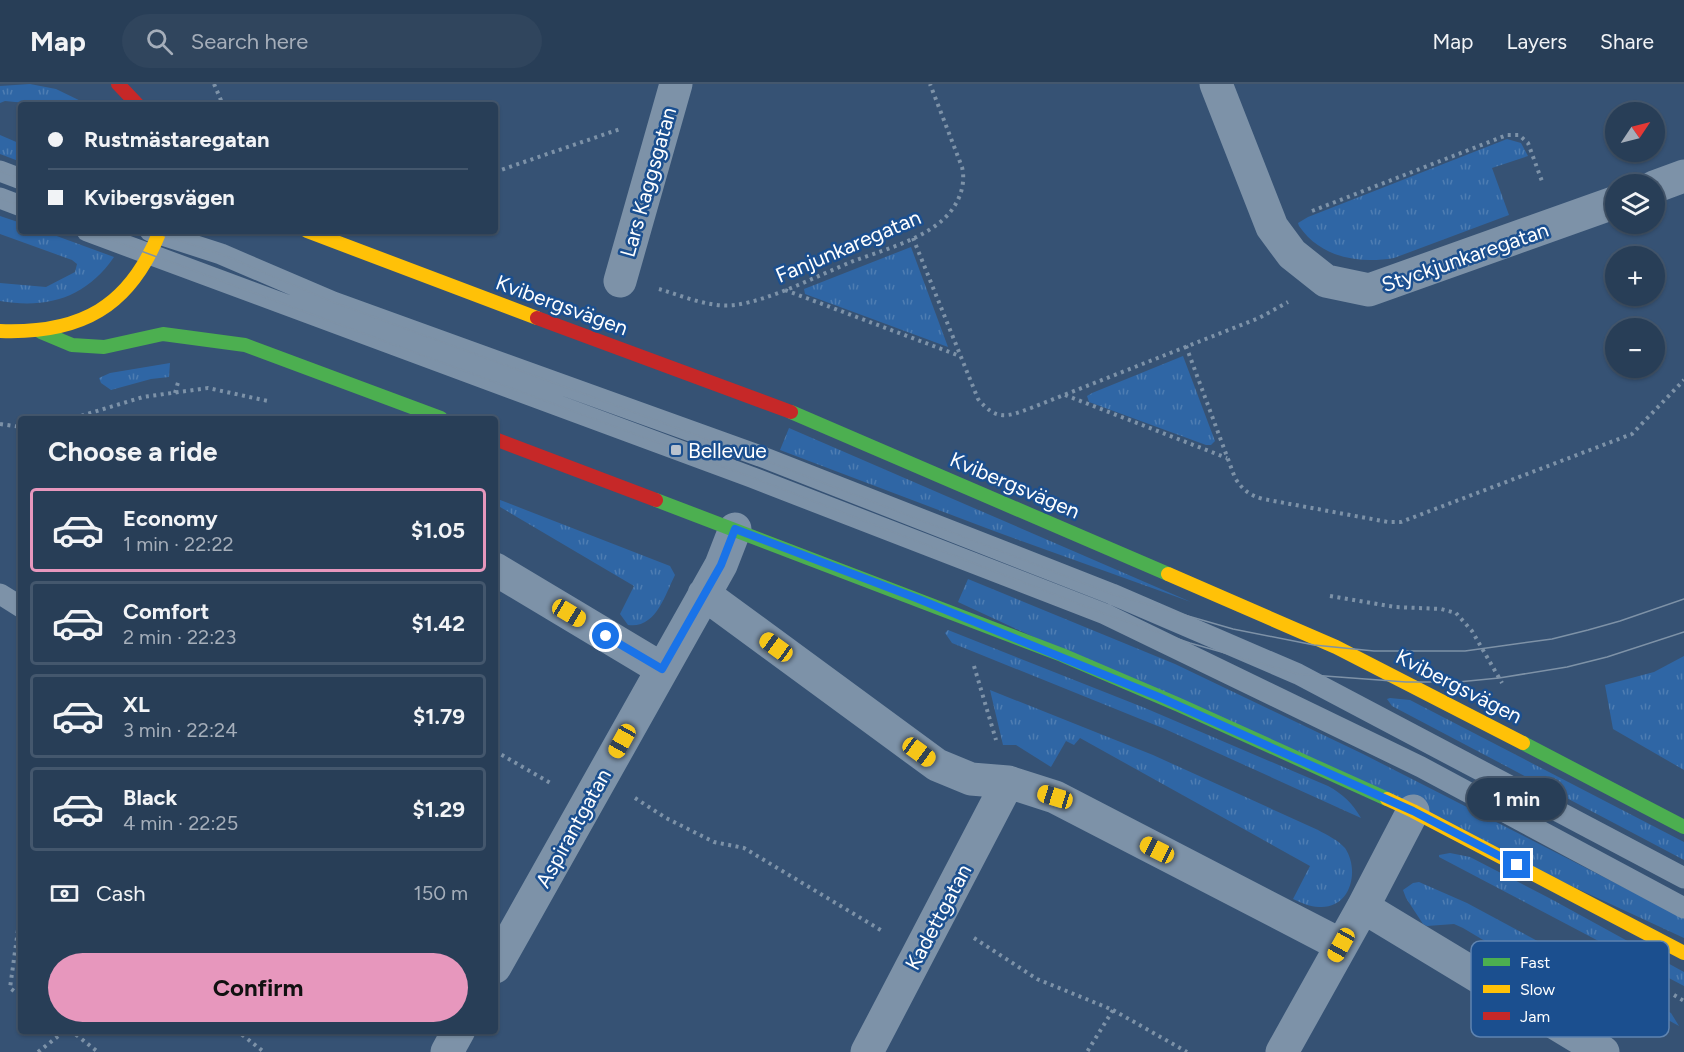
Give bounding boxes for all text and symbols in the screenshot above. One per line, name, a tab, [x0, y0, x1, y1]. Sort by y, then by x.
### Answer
search box	[122, 14, 542, 68]
text: Map	[30, 24, 86, 58]
icon: search	[143, 25, 176, 58]
text: Search here	[191, 28, 308, 55]
text: Map	[1433, 29, 1473, 54]
text: Layers	[1506, 29, 1567, 54]
text: Share	[1600, 29, 1654, 54]
north arrow	[1605, 102, 1665, 162]
map controls	[1605, 102, 1665, 378]
street label: Lars Kaggsgatan	[615, 104, 681, 260]
text: Rustmästaregatan	[84, 126, 270, 153]
button: layers	[1605, 174, 1665, 234]
text: Kvibergsvägen	[84, 184, 235, 211]
street label: Fanjunkaregatan	[772, 204, 924, 288]
street label: Styckjunkaregatan	[1378, 217, 1552, 297]
button: +	[1605, 246, 1665, 306]
street label: Kvibergsvägen	[493, 270, 631, 340]
button: −	[1605, 318, 1665, 378]
text: Choose a ride	[48, 435, 217, 468]
place label: Bellevue	[688, 438, 767, 463]
marker: Bellevue	[669, 443, 683, 457]
street label: Kvibergsvägen	[946, 446, 1084, 524]
icon: car	[51, 503, 105, 557]
text: Economy	[123, 505, 218, 532]
text: $1.05	[411, 517, 465, 544]
text: 1 min · 22:22	[123, 532, 234, 556]
icon: car	[51, 596, 105, 650]
car	[549, 596, 589, 630]
text: Comfort	[123, 598, 209, 625]
text: $1.42	[411, 610, 465, 637]
route start	[592, 622, 619, 649]
text: 2 min · 22:23	[123, 625, 236, 649]
car	[756, 629, 796, 665]
street label: Kvibergsvägen	[1392, 643, 1526, 729]
icon: car	[51, 689, 105, 743]
text: XL	[123, 691, 150, 718]
text: $1.79	[413, 703, 465, 730]
text: 3 min · 22:24	[123, 718, 238, 742]
car	[605, 721, 639, 761]
car	[899, 734, 939, 770]
street label: Aspirantgatan	[530, 764, 616, 892]
callout: 1 min	[1468, 778, 1567, 820]
icon: car	[51, 782, 105, 836]
car	[1035, 783, 1075, 811]
text: Black	[123, 784, 177, 811]
text: 1 min	[1493, 787, 1540, 811]
text: $1.29	[413, 796, 465, 823]
text: 4 min · 22:25	[123, 811, 238, 835]
car	[1137, 834, 1177, 866]
route end	[1503, 851, 1530, 878]
street label: Kadettgatan	[900, 860, 976, 974]
icon: cash	[48, 877, 81, 910]
text: Cash	[96, 880, 146, 907]
text: 150 m	[413, 881, 468, 905]
car	[1324, 925, 1358, 965]
legend	[1471, 941, 1669, 1037]
button: Confirm	[48, 953, 468, 1022]
text: Fast	[1520, 953, 1550, 972]
text: Slow	[1520, 980, 1555, 999]
text: Jam	[1520, 1007, 1550, 1026]

